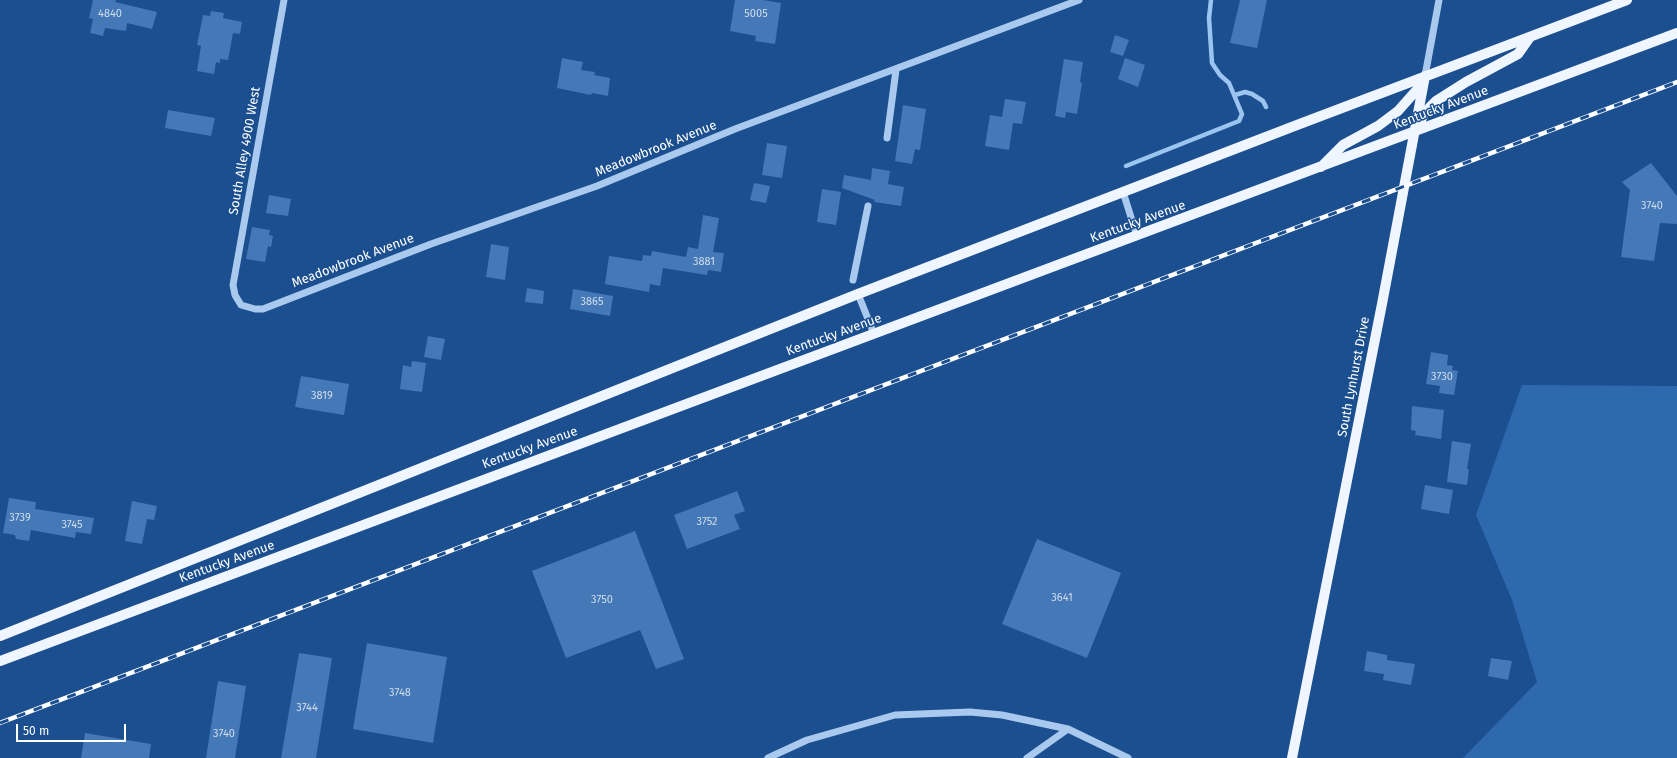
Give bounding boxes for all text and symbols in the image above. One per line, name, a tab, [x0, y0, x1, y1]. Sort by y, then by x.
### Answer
house number: 4840	[98, 7, 122, 21]
house number: 5005	[744, 7, 768, 21]
street label: Kentucky Avenue	[1391, 83, 1491, 133]
street label: South Alley 4900 West	[226, 86, 264, 216]
street label: Meadowbrook Avenue	[593, 117, 719, 181]
street label: Kentucky Avenue	[1088, 198, 1188, 246]
house number: 3740	[1641, 199, 1663, 213]
street label: Meadowbrook Avenue	[290, 230, 416, 292]
house number: 3881	[693, 255, 715, 269]
house number: 3865	[581, 295, 603, 309]
street label: Kentucky Avenue	[784, 311, 884, 359]
street label: South Lynhurst Drive	[1335, 315, 1373, 439]
house number: 3730	[1431, 370, 1453, 384]
house number: 3819	[311, 389, 333, 403]
street label: Kentucky Avenue	[480, 424, 580, 472]
house number: 3739	[9, 511, 31, 525]
house number: 3752	[697, 515, 717, 529]
house number: 3745	[61, 518, 83, 532]
street label: Kentucky Avenue	[177, 538, 277, 586]
house number: 3641	[1051, 591, 1073, 605]
house number: 3750	[591, 593, 613, 607]
house number: 3748	[389, 686, 411, 700]
house number: 3744	[296, 701, 318, 715]
scale bar	[18, 716, 128, 742]
text: 50 m	[23, 724, 49, 738]
house number: 3740	[213, 727, 235, 741]

